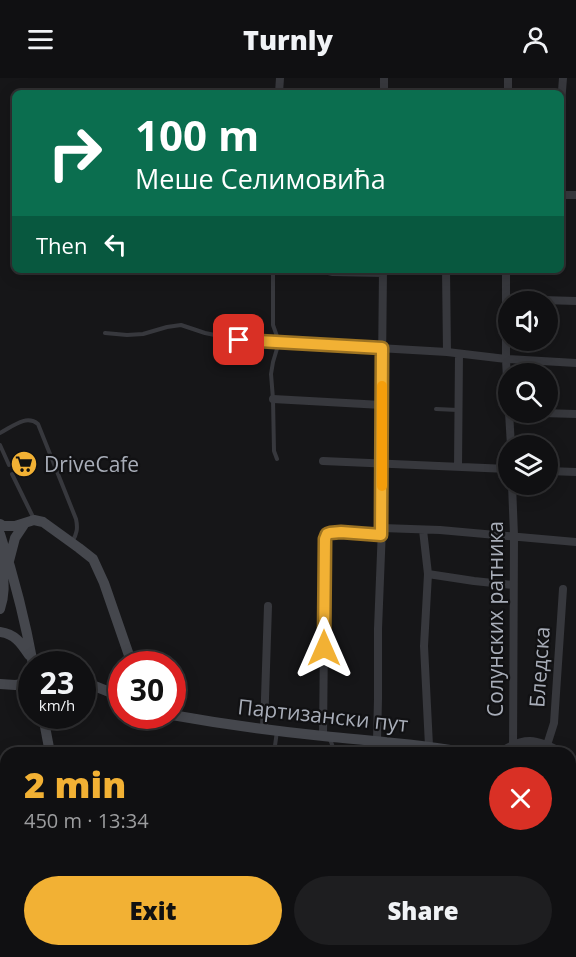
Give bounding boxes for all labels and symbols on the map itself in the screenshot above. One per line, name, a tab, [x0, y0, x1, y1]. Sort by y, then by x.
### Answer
pin	[213, 314, 264, 365]
supermarket icon: DriveCafe	[9, 449, 39, 479]
place label: DriveCafe	[44, 450, 139, 478]
street label: Солунских ратника	[481, 521, 509, 717]
position arrow	[292, 616, 356, 680]
street label: Бледска	[522, 625, 556, 709]
speed limit sign: 30	[108, 651, 186, 729]
street label: Партизански пут	[236, 692, 410, 738]

